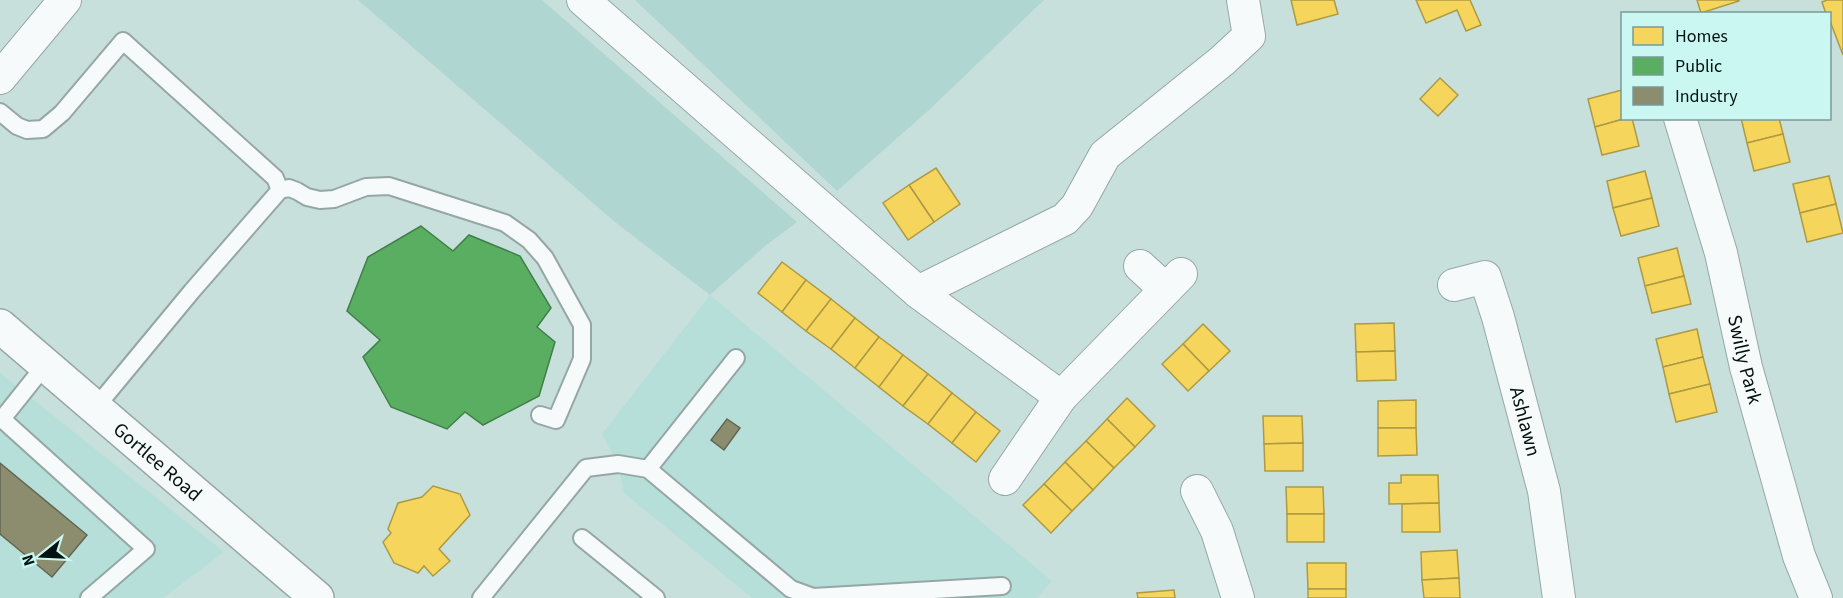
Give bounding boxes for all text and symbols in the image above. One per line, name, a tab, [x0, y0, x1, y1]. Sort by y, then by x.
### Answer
legend	[1621, 12, 1831, 120]
text: Homes	[1675, 24, 1728, 49]
text: Public	[1675, 54, 1722, 79]
text: Industry	[1675, 84, 1738, 109]
street label: Swilly Park	[1720, 312, 1769, 407]
street label: Ashlawn	[1502, 384, 1547, 460]
street label: Gortlee Road	[107, 416, 208, 508]
north arrow	[12, 526, 72, 586]
text: N	[17, 552, 41, 569]

